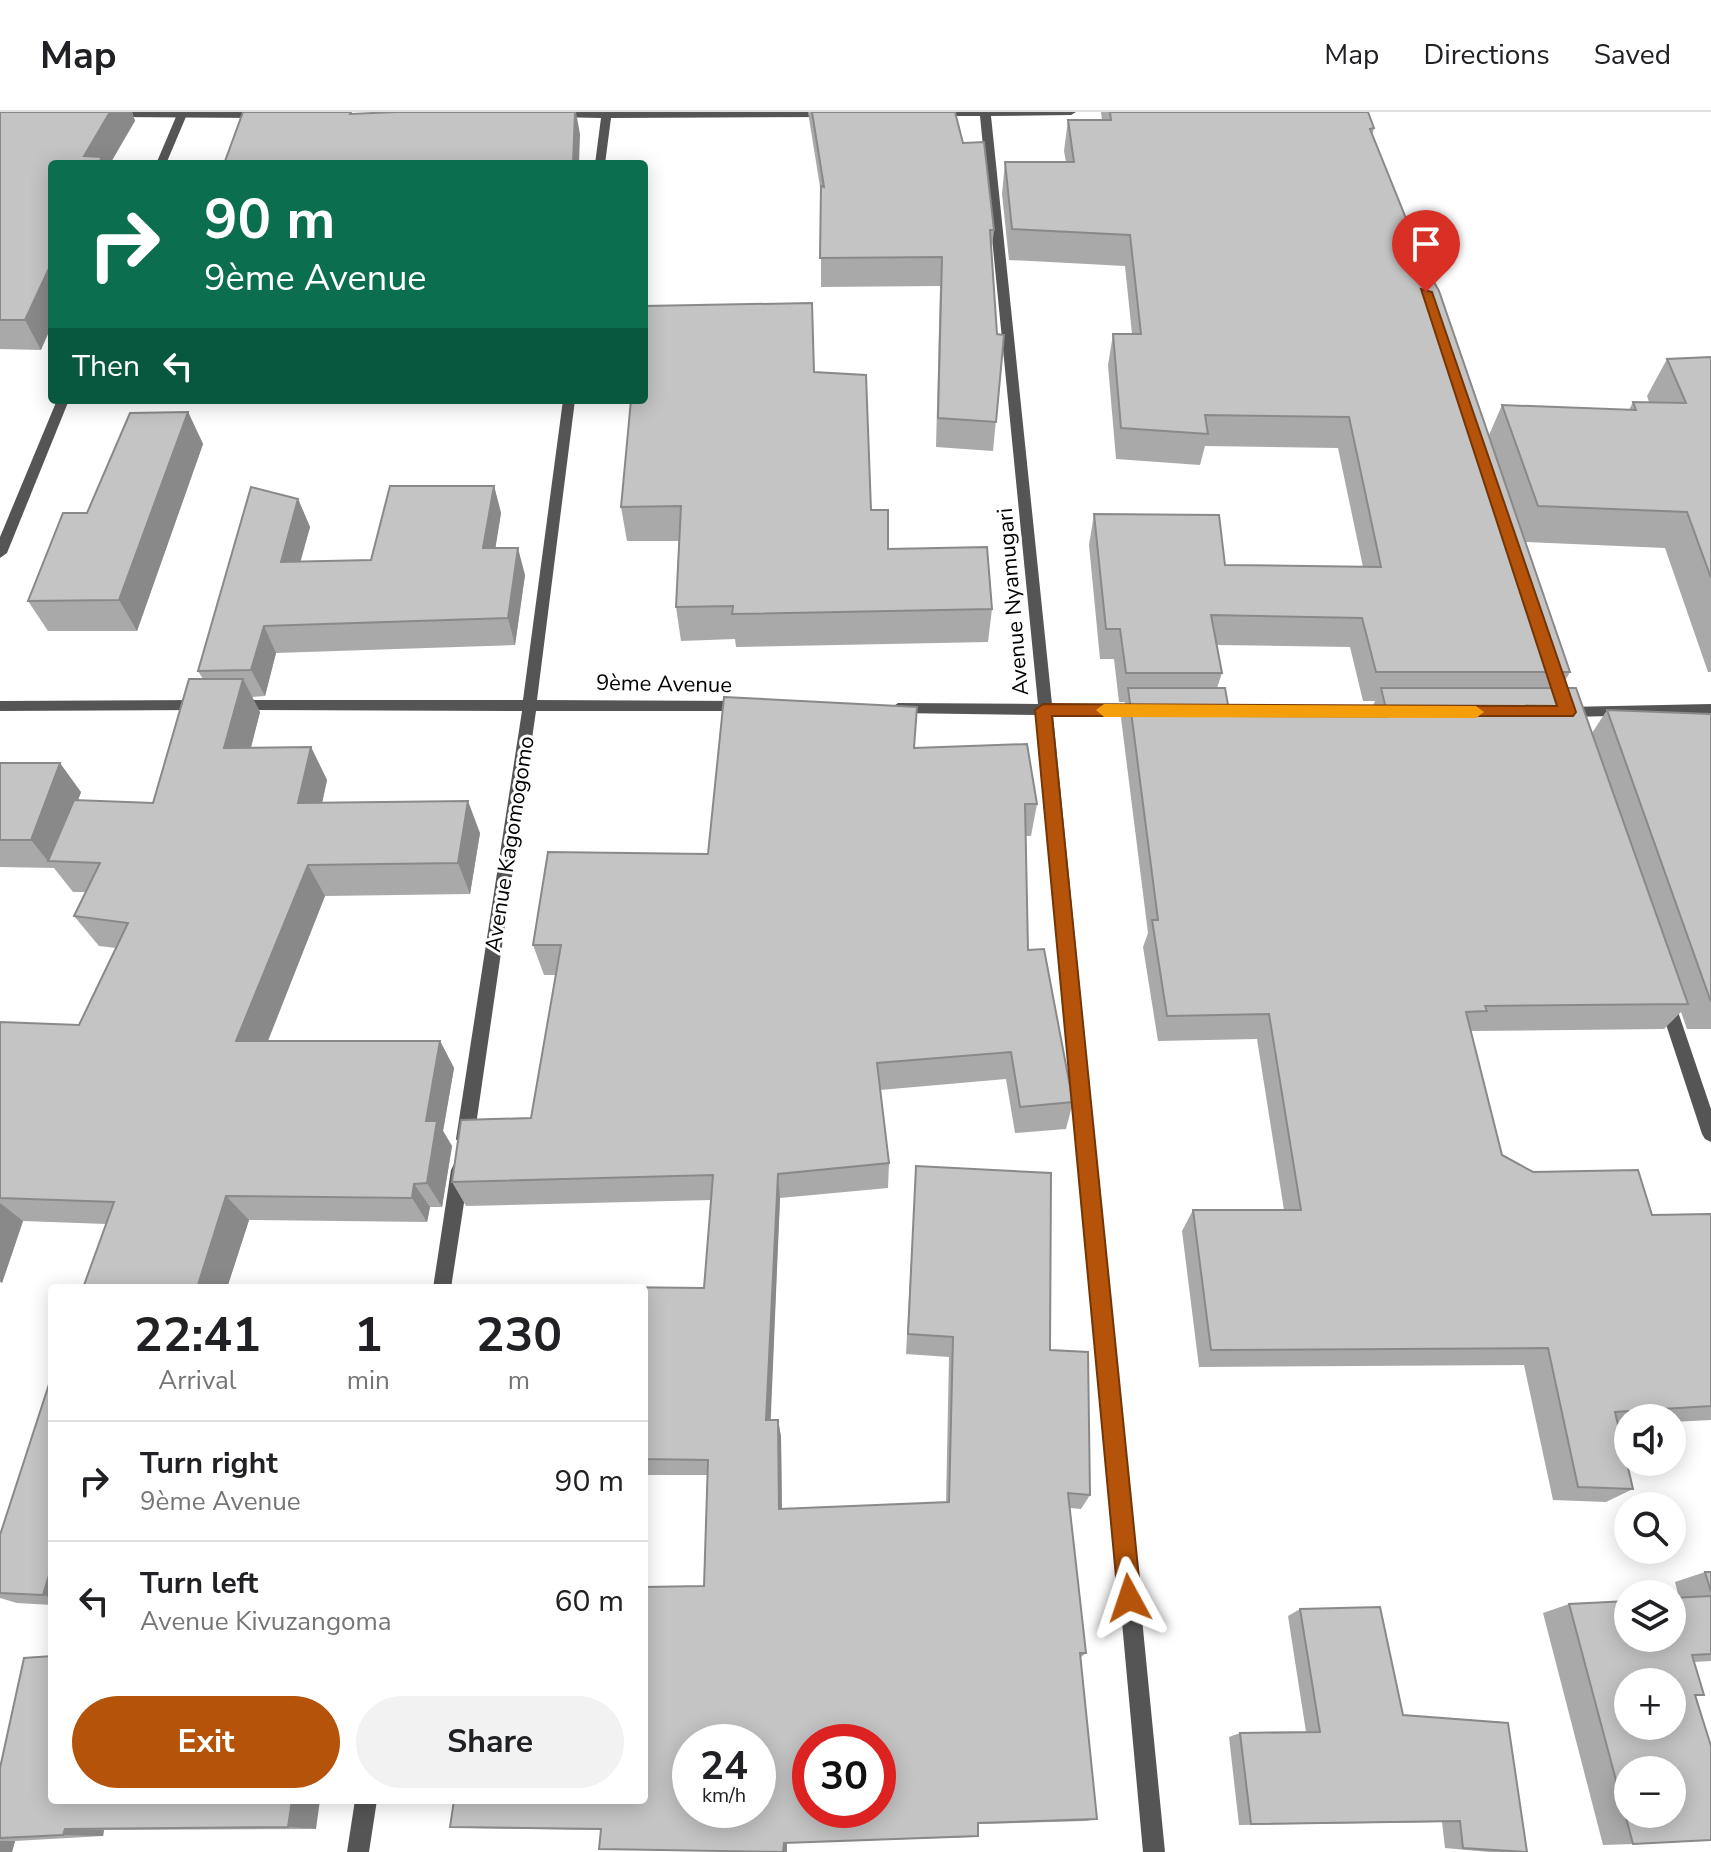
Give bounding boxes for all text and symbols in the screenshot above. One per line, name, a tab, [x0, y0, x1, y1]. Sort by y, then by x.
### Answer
text: Map	[40, 30, 117, 81]
text: Map	[1324, 36, 1379, 74]
text: Directions	[1423, 36, 1550, 74]
text: Saved	[1594, 36, 1671, 74]
text: 90 m	[204, 181, 335, 258]
icon: right	[72, 192, 176, 296]
pin	[1392, 210, 1460, 292]
icon: arrive	[1404, 222, 1448, 266]
text: 9ème Avenue	[204, 254, 427, 303]
icon: left	[156, 344, 200, 388]
text: Then	[72, 346, 140, 387]
street label: Avenue Nyamugari	[990, 507, 1036, 697]
street label: 9ème Avenue	[596, 668, 732, 700]
street label: Avenue Kagomogomo	[478, 734, 542, 954]
text: 22:41	[134, 1302, 261, 1368]
text: 1	[354, 1302, 383, 1368]
text: 230	[476, 1302, 562, 1368]
text: Arrival	[158, 1363, 237, 1398]
text: min	[347, 1363, 390, 1398]
text: m	[508, 1363, 530, 1398]
map controls	[1614, 1404, 1686, 1828]
button: sound	[1614, 1404, 1686, 1476]
text: Turn right	[140, 1443, 278, 1484]
icon: right	[72, 1459, 116, 1503]
text: 90 m	[555, 1461, 624, 1502]
text: 9ème Avenue	[140, 1484, 301, 1519]
button: search	[1614, 1492, 1686, 1564]
position arrow	[1087, 1556, 1171, 1640]
text: Turn left	[140, 1563, 258, 1604]
icon: left	[72, 1579, 116, 1623]
button: layers	[1614, 1580, 1686, 1652]
text: 60 m	[555, 1581, 624, 1622]
text: Avenue Kivuzangoma	[140, 1604, 392, 1639]
button: +	[1614, 1668, 1686, 1740]
button: Exit	[72, 1696, 340, 1788]
button: Share	[356, 1696, 624, 1788]
speed limit sign: 30	[792, 1724, 896, 1828]
text: 24	[700, 1739, 748, 1793]
button: −	[1614, 1756, 1686, 1828]
text: km/h	[702, 1782, 746, 1809]

